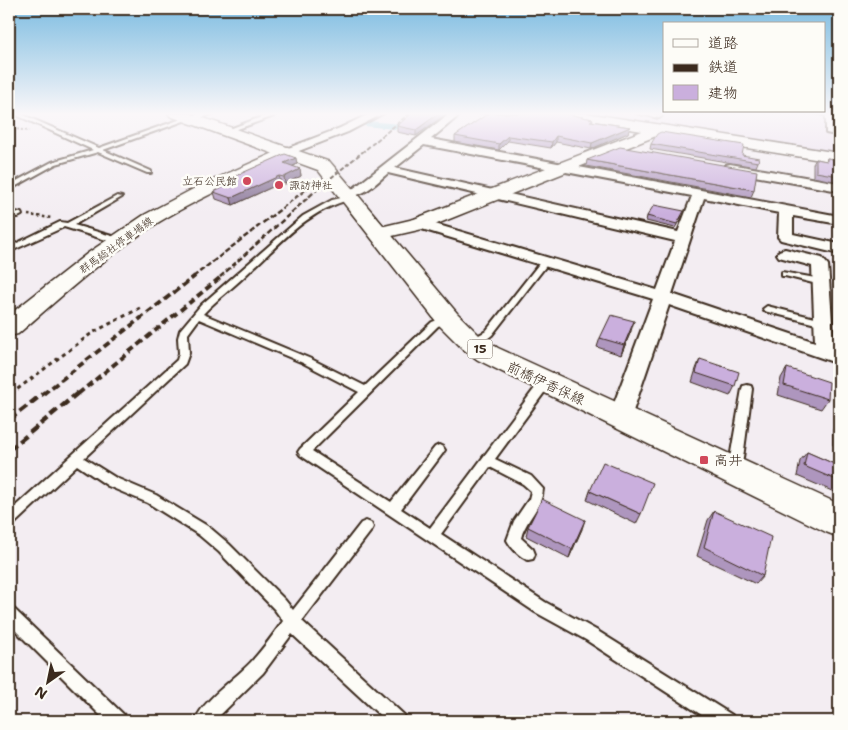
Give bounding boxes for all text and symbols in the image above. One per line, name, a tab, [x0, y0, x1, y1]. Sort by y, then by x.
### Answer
legend	[663, 22, 826, 112]
text: 道路	[708, 33, 738, 53]
text: 鉄道	[708, 57, 738, 77]
text: 建物	[708, 83, 738, 103]
place label: 立石公民館	[182, 174, 237, 189]
marker: 立石公民館	[241, 175, 253, 187]
place label: 諏訪神社	[289, 178, 333, 193]
marker: 諏訪神社	[273, 179, 285, 191]
street label: 群馬総社停車場線	[76, 213, 156, 277]
road number: 15	[468, 339, 492, 358]
street label: 前橋伊香保線	[504, 357, 588, 409]
place label: 高井	[714, 451, 742, 469]
marker: 高井	[698, 454, 710, 466]
north arrow	[22, 658, 72, 708]
text: N	[31, 682, 50, 703]

